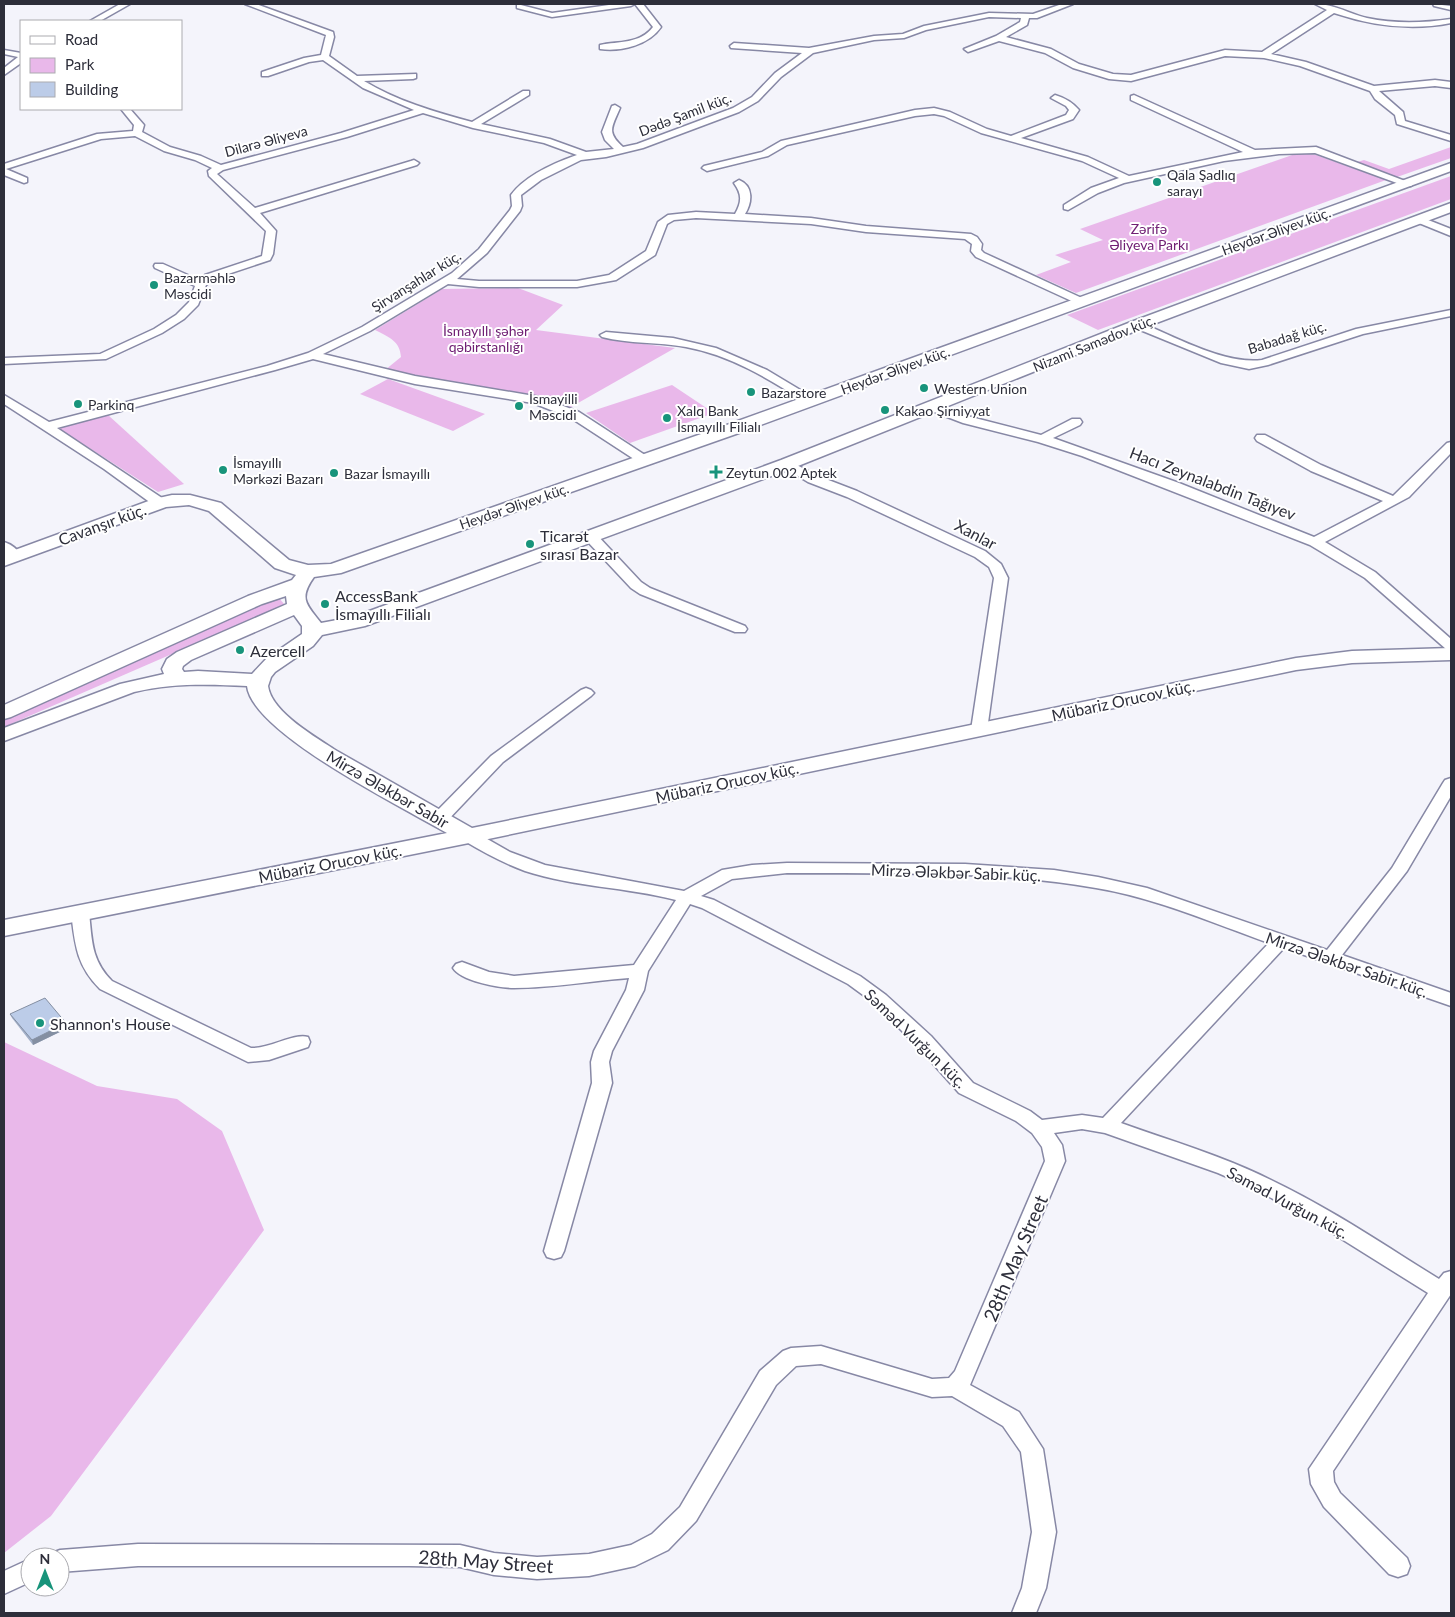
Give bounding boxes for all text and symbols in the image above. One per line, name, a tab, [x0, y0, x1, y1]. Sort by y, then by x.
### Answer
legend	[20, 20, 182, 110]
text: Road	[65, 30, 98, 48]
text: Park	[65, 55, 95, 73]
text: Building	[65, 80, 118, 98]
street label: Dədə Şamil küç.	[636, 89, 734, 139]
street label: Dilarə Əliyeva	[223, 122, 309, 160]
place label: Qala Şadlıq sarayı	[1167, 166, 1236, 199]
marker: Qala Şadlıq sarayı	[1151, 176, 1163, 188]
street label: Heydər Əliyev küç.	[1219, 203, 1333, 259]
park label: Zərifə Əliyeva Parkı	[1109, 220, 1189, 253]
street label: Şirvanşahlar küç.	[368, 247, 464, 315]
place label: Bazarməhlə Məscidi	[164, 269, 236, 302]
marker: Bazarməhlə Məscidi	[148, 279, 160, 291]
street label: Nizami Səmədov küç.	[1030, 311, 1158, 375]
street label: Babadağ küç.	[1246, 317, 1328, 357]
park label: İsmayıllı şəhər qəbirstanlığı	[443, 322, 529, 355]
street label: Heydər Əliyev küç.	[838, 342, 952, 398]
place label: Western Union	[934, 380, 1027, 397]
marker: Western Union	[918, 382, 930, 394]
place label: Bazarstore	[761, 384, 826, 401]
marker: Bazarstore	[745, 386, 757, 398]
place label: İsmayilli Məscidi	[529, 390, 578, 423]
place label: Parkinq	[88, 396, 134, 413]
marker: Parkinq	[72, 398, 84, 410]
marker: İsmayilli Məscidi	[513, 400, 525, 412]
place label: Xalq Bank İsmayıllı Filialı	[677, 402, 761, 435]
place label: Kakao Şirniyyat	[895, 402, 990, 419]
marker: Kakao Şirniyyat	[879, 404, 891, 416]
marker: Xalq Bank İsmayıllı Filialı	[661, 412, 673, 424]
street label: Hacı Zeynalabdin Tağıyev	[1127, 443, 1299, 524]
place label: İsmayıllı Mərkəzi Bazarı	[233, 454, 323, 487]
marker: İsmayıllı Mərkəzi Bazarı	[217, 464, 229, 476]
place label: Zeytun 002 Aptek	[726, 464, 838, 481]
place label: Bazar İsmayıllı	[344, 465, 430, 482]
marker: Zeytun 002 Aptek	[710, 466, 722, 478]
marker: Bazar İsmayıllı	[328, 467, 340, 479]
street label: Heydər Əliyev küç.	[457, 479, 571, 533]
street label: Cavanşır küç.	[55, 499, 149, 549]
street label: Xanlar	[952, 515, 1000, 553]
place label: Ticarət sırası Bazar	[540, 526, 619, 563]
marker: Ticarət sırası Bazar	[524, 538, 536, 550]
place label: AccessBank İsmayıllı Filialı	[335, 586, 431, 623]
marker: AccessBank İsmayıllı Filialı	[319, 598, 331, 610]
place label: Azercell	[250, 641, 305, 660]
marker: Azercell	[234, 644, 246, 656]
street label: Mübariz Orucov küç.	[1050, 676, 1196, 724]
street label: Mirzə Ələkbər Sabir	[323, 746, 453, 832]
street label: Mübariz Orucov küç.	[654, 758, 800, 806]
street label: Mübariz Orucov küç.	[257, 840, 403, 886]
street label: Mirzə Ələkbər Sabir küç.	[871, 860, 1041, 884]
street label: Mirzə Ələkbər Sabir küç.	[1263, 927, 1431, 1001]
street label: Səməd Vurğun küç.	[861, 984, 971, 1092]
place label: Shannon's House	[50, 1014, 171, 1033]
marker: Shannon's House	[34, 1017, 46, 1029]
street label: Səməd Vurğun küç.	[1224, 1162, 1352, 1242]
street label: 28th May Street	[978, 1191, 1052, 1325]
street label: 28th May Street	[418, 1545, 554, 1577]
north arrow	[20, 1547, 70, 1597]
text: N	[40, 1550, 50, 1567]

